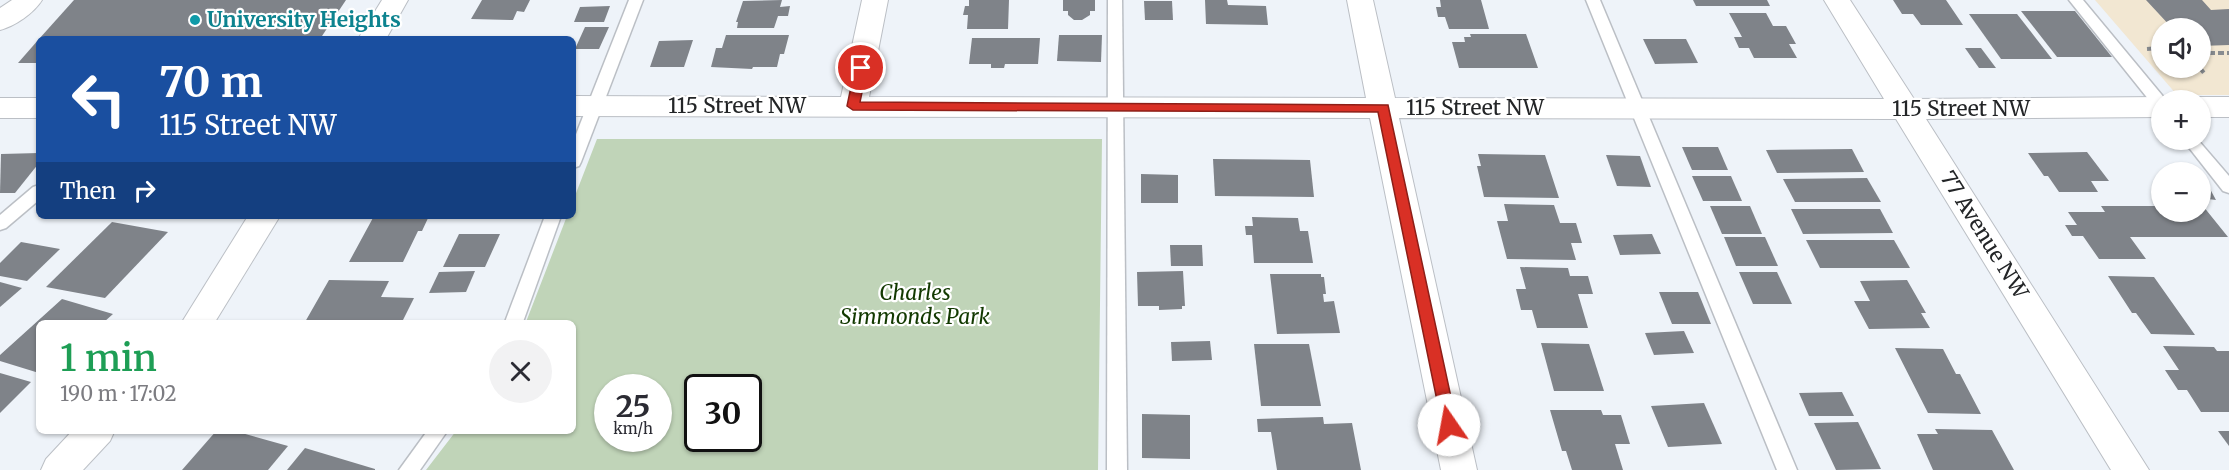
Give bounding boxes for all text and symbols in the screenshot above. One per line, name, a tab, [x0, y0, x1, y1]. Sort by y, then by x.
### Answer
place label: University Heights	[207, 6, 401, 33]
marker: University Heights	[188, 13, 202, 27]
map controls	[2151, 18, 2211, 222]
button: sound	[2151, 18, 2211, 78]
pin	[835, 42, 886, 93]
icon: arrive	[844, 51, 877, 84]
text: 70 m	[159, 56, 263, 108]
icon: left	[60, 60, 138, 138]
button: +	[2151, 90, 2211, 150]
street label: 115 Street NW	[668, 92, 807, 119]
street label: 115 Street NW	[1406, 94, 1545, 121]
street label: 115 Street NW	[1892, 95, 2031, 122]
text: 115 Street NW	[159, 108, 336, 142]
button: −	[2151, 162, 2211, 222]
street label: 77 Avenue NW	[1934, 166, 2035, 304]
icon: right	[128, 174, 161, 207]
text: Then	[60, 177, 116, 205]
park label: Charles Simmonds Park	[840, 279, 990, 330]
text: 1 min	[60, 336, 157, 381]
button: close	[489, 340, 552, 403]
speed limit sign: 30	[684, 374, 762, 452]
text: 190 m · 17:02	[60, 381, 177, 406]
text: 25	[616, 387, 650, 425]
position arrow	[1417, 393, 1481, 457]
text: km/h	[613, 419, 653, 438]

